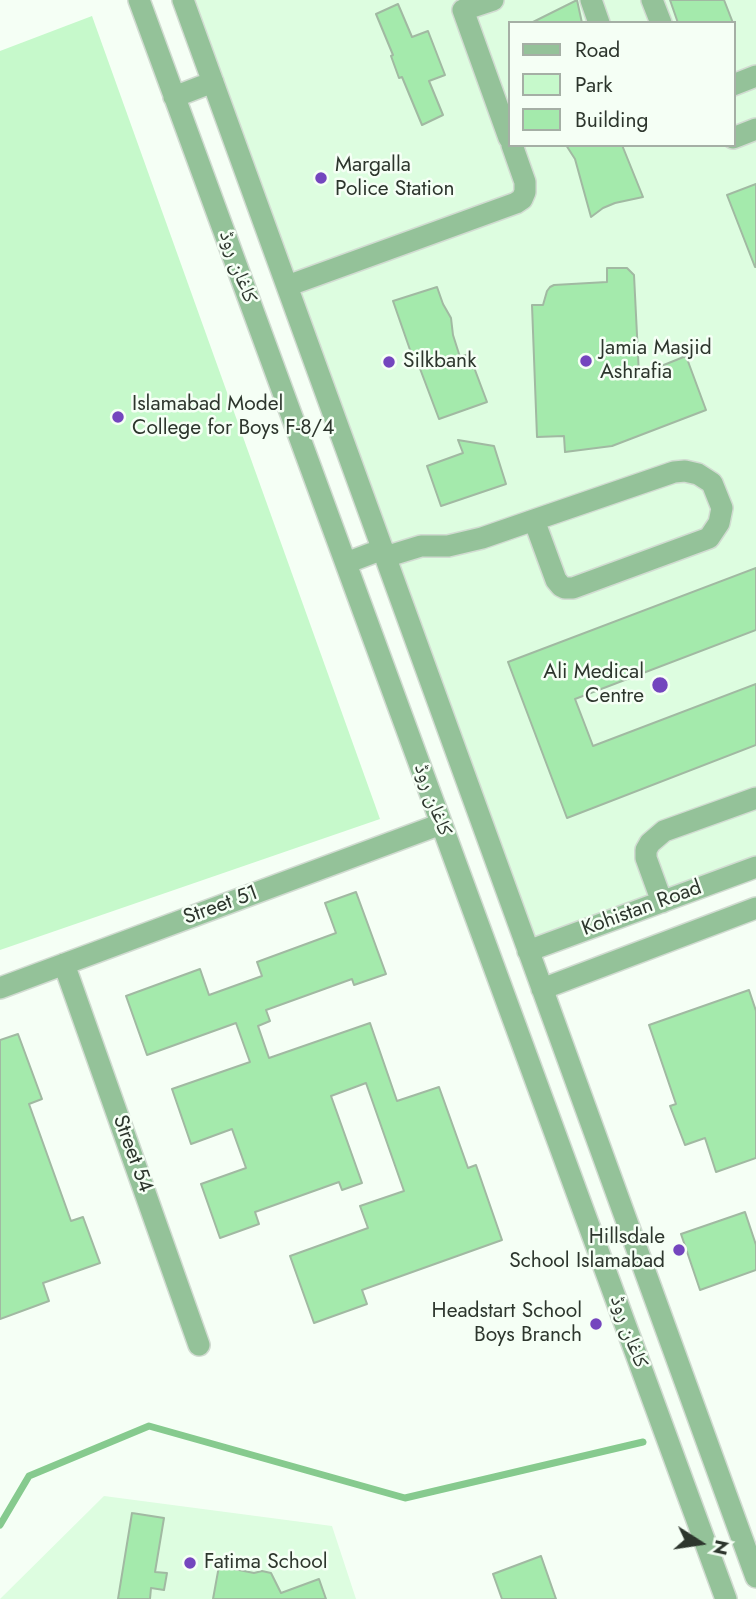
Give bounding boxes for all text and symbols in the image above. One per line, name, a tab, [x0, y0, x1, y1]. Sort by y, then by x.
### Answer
legend	[508, 21, 735, 147]
text: Road	[575, 35, 620, 65]
text: Park	[575, 70, 612, 100]
text: Building	[575, 105, 648, 135]
place label: Margalla Police Station	[335, 153, 454, 203]
marker: Margalla Police Station	[313, 170, 329, 186]
street label: کاغان روڈ	[212, 227, 262, 307]
place label: Jamia Masjid Ashrafia	[600, 336, 712, 386]
place label: Silkbank	[403, 349, 476, 375]
marker: Jamia Masjid Ashrafia	[578, 353, 594, 369]
marker: Silkbank	[381, 354, 397, 370]
place label: Islamabad Model College for Boys F-8/4	[132, 392, 334, 442]
marker: Islamabad Model College for Boys F-8/4	[110, 409, 126, 425]
place label: Ali Medical Centre	[543, 660, 644, 710]
marker: Ali Medical Centre	[650, 675, 670, 695]
street label: کاغان روڈ	[407, 760, 457, 840]
street label: Kohistan Road	[579, 876, 705, 942]
street label: Street 51	[180, 881, 262, 931]
street label: Street 54	[106, 1112, 158, 1196]
place label: Hillsdale School Islamabad	[509, 1225, 665, 1275]
marker: Hillsdale School Islamabad	[671, 1242, 687, 1258]
street label: کاغان روڈ	[603, 1292, 653, 1372]
place label: Headstart School Boys Branch	[432, 1299, 582, 1349]
marker: Headstart School Boys Branch	[588, 1316, 604, 1332]
north arrow	[665, 1508, 735, 1578]
text: N	[706, 1537, 736, 1558]
place label: Fatima School	[204, 1550, 328, 1576]
marker: Fatima School	[182, 1555, 198, 1571]

